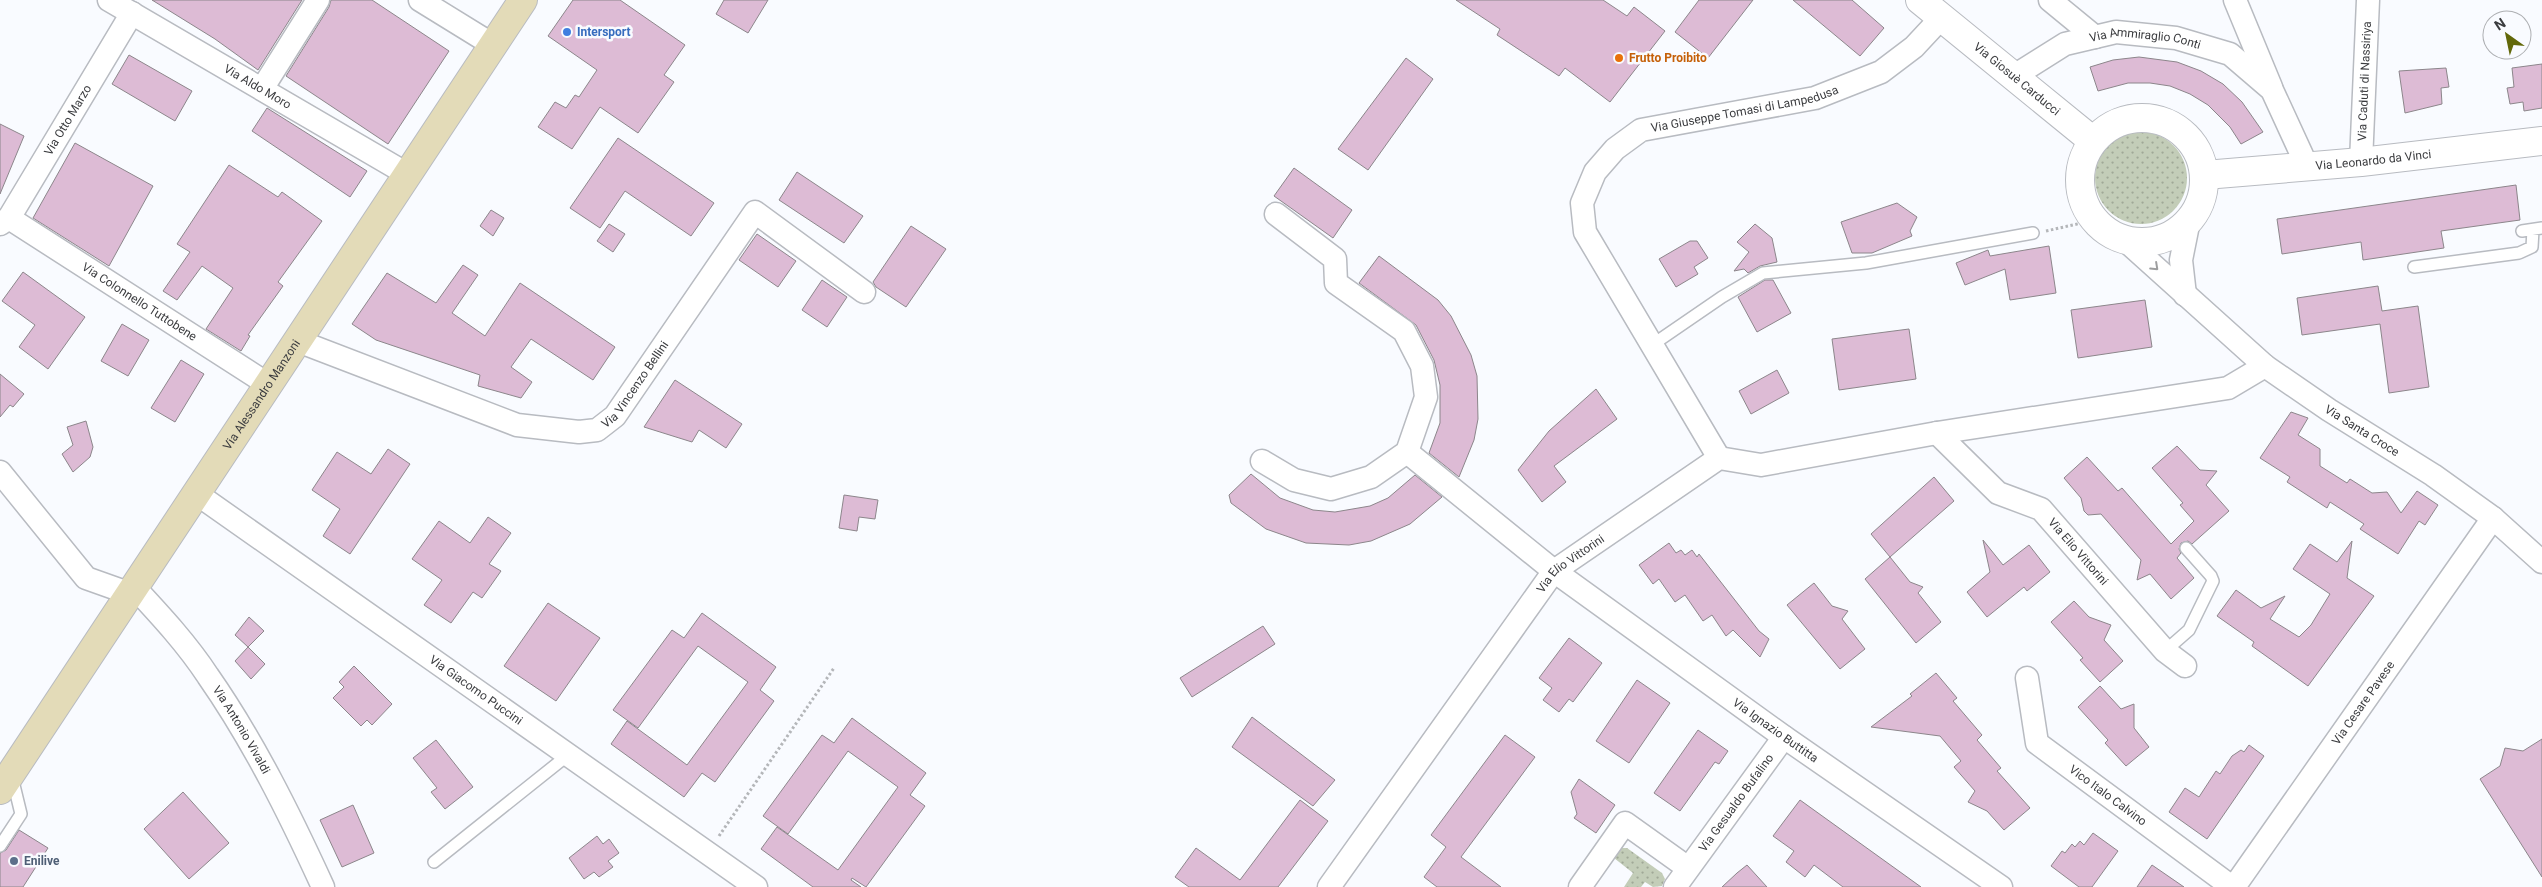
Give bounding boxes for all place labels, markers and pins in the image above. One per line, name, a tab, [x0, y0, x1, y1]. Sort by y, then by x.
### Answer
place label: Intersport	[577, 25, 631, 39]
marker: Intersport	[561, 26, 573, 38]
place label: Frutto Proibito	[1629, 51, 1707, 65]
marker: Frutto Proibito	[1613, 52, 1625, 64]
place label: Enilive	[24, 854, 60, 868]
marker: Enilive	[8, 855, 20, 867]

